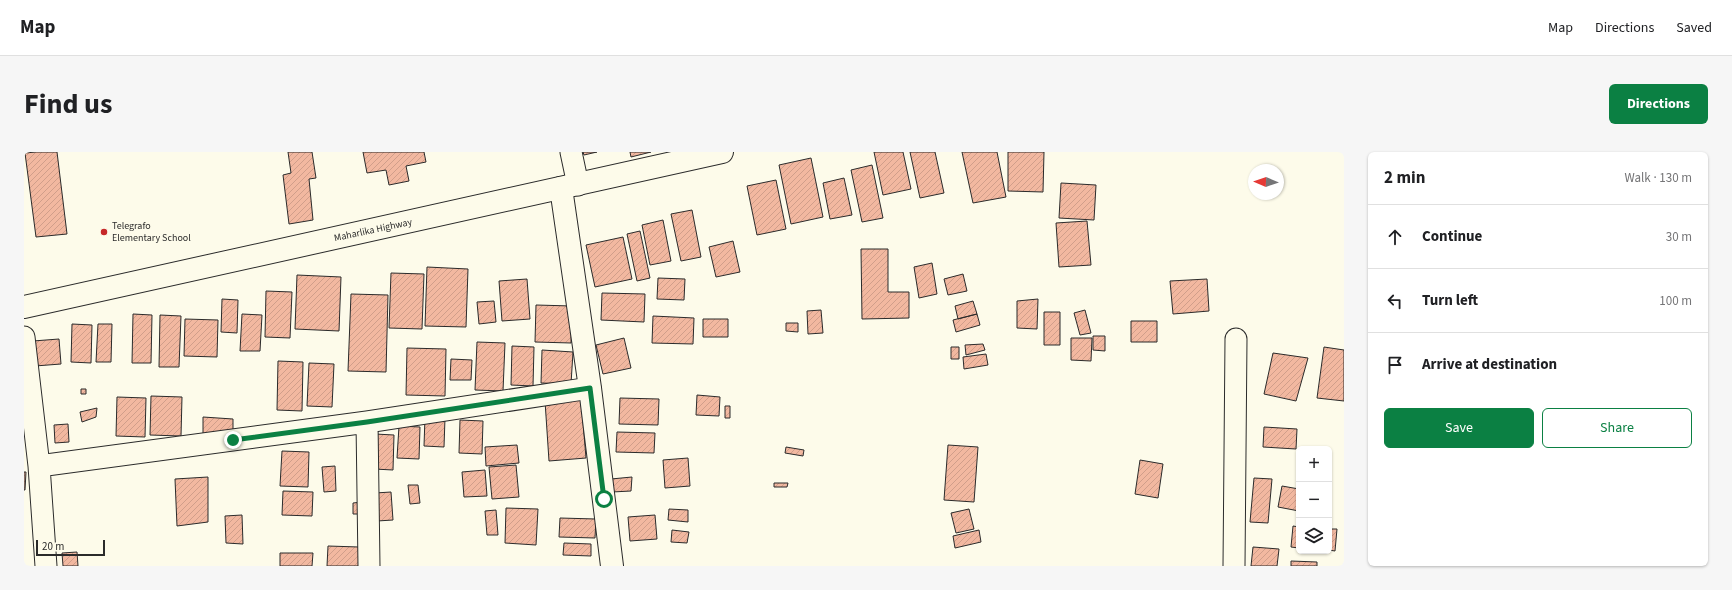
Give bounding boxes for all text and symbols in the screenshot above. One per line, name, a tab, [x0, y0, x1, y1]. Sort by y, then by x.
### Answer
text: Map	[20, 14, 55, 41]
text: Map	[1548, 18, 1573, 38]
text: Directions	[1595, 18, 1654, 38]
text: Saved	[1676, 18, 1712, 38]
text: Find us	[24, 84, 112, 124]
button: Directions	[1609, 84, 1708, 124]
north arrow	[1248, 164, 1284, 200]
text: 2 min	[1384, 166, 1425, 190]
text: Walk · 130 m	[1624, 169, 1692, 187]
street label: Maharlika Highway	[333, 215, 414, 245]
place label: Telegrafo Elementary School	[112, 219, 191, 245]
icon: ahead	[1384, 226, 1406, 248]
text: Continue	[1422, 226, 1482, 247]
marker: Telegrafo Elementary School	[99, 227, 109, 237]
text: 30 m	[1666, 228, 1692, 246]
icon: left	[1384, 290, 1406, 312]
text: Turn left	[1422, 290, 1478, 311]
text: 100 m	[1659, 292, 1692, 310]
icon: arrive	[1384, 354, 1406, 376]
text: Arrive at destination	[1422, 354, 1557, 375]
button: Save	[1384, 408, 1534, 448]
button: Share	[1542, 408, 1692, 448]
route end	[224, 431, 242, 449]
map controls	[1296, 446, 1332, 554]
button: +	[1296, 446, 1332, 482]
button: −	[1296, 482, 1332, 518]
route start	[595, 490, 613, 508]
button: layers	[1296, 518, 1332, 554]
scale bar	[36, 538, 105, 557]
text: 20 m	[42, 539, 64, 554]

